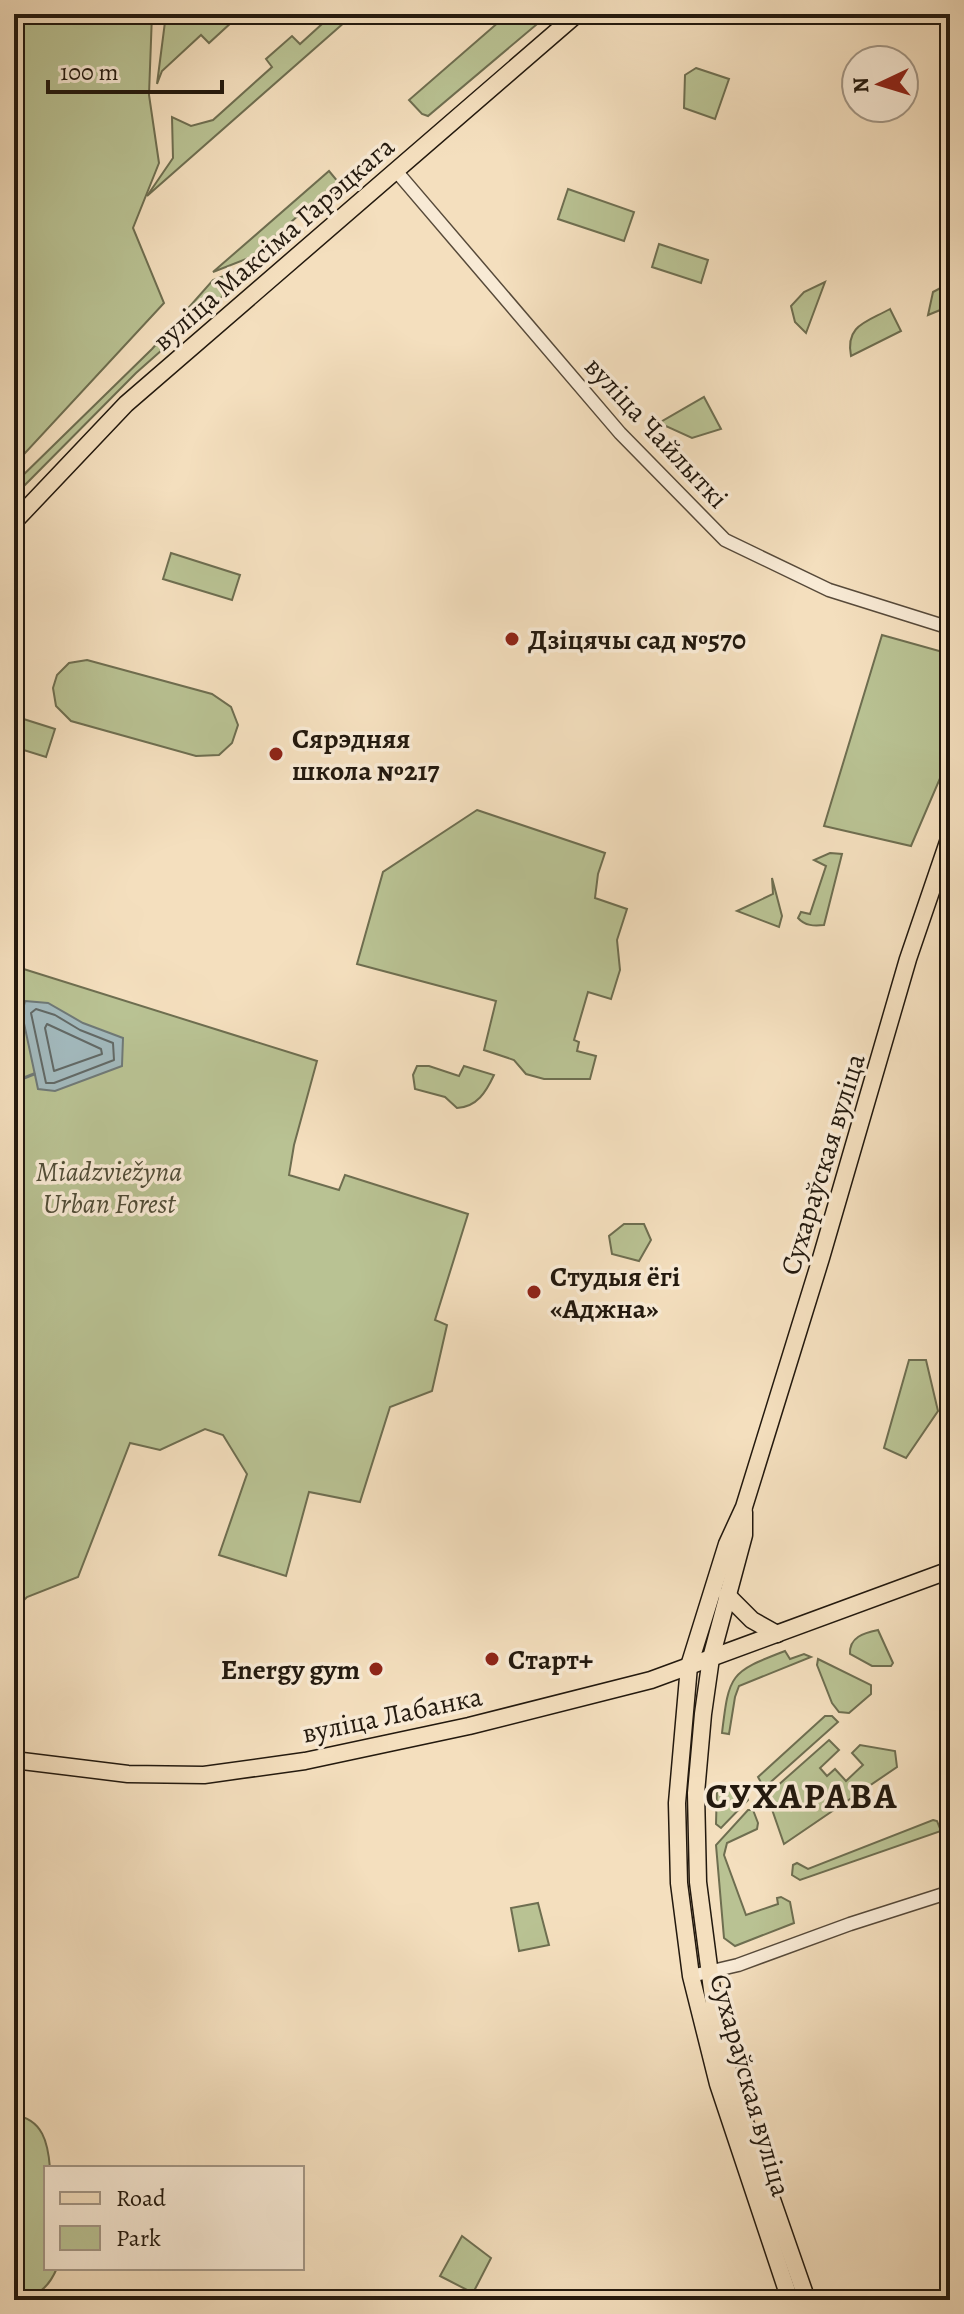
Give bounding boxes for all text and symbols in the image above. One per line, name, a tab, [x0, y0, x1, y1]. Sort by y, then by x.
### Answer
scale bar	[48, 44, 222, 94]
north arrow	[840, 44, 920, 124]
text: 100 m	[60, 56, 119, 88]
text: N	[846, 76, 877, 94]
street label: вуліца Максіма Гарэцкага	[145, 128, 403, 359]
street label: вуліца Чайлыткі	[576, 348, 737, 517]
place label: Дзіцячы сад №570	[528, 621, 746, 659]
marker: Дзіцячы сад №570	[503, 630, 521, 648]
place label: Сярэдняя школа №217	[292, 720, 439, 790]
marker: Сярэдняя школа №217	[267, 745, 285, 763]
street label: Сухараўская вуліца	[771, 1049, 875, 1280]
park label: Miadzviežyna Urban Forest	[36, 1153, 182, 1223]
place label: Студыя ёгі «Аджна»	[550, 1258, 680, 1328]
marker: Студыя ёгі «Аджна»	[525, 1283, 543, 1301]
place label: Старт+	[508, 1641, 593, 1679]
marker: Старт+	[483, 1650, 501, 1668]
place label: Energy gym	[221, 1651, 360, 1689]
marker: Energy gym	[367, 1660, 385, 1678]
street label: вуліца Лабанка	[299, 1677, 486, 1753]
district label: СУХАРАВА	[705, 1771, 899, 1820]
street label: Сухараўская вуліца	[700, 1970, 800, 2201]
legend	[44, 2166, 304, 2270]
text: Road	[116, 2182, 166, 2214]
text: Park	[116, 2222, 161, 2254]

